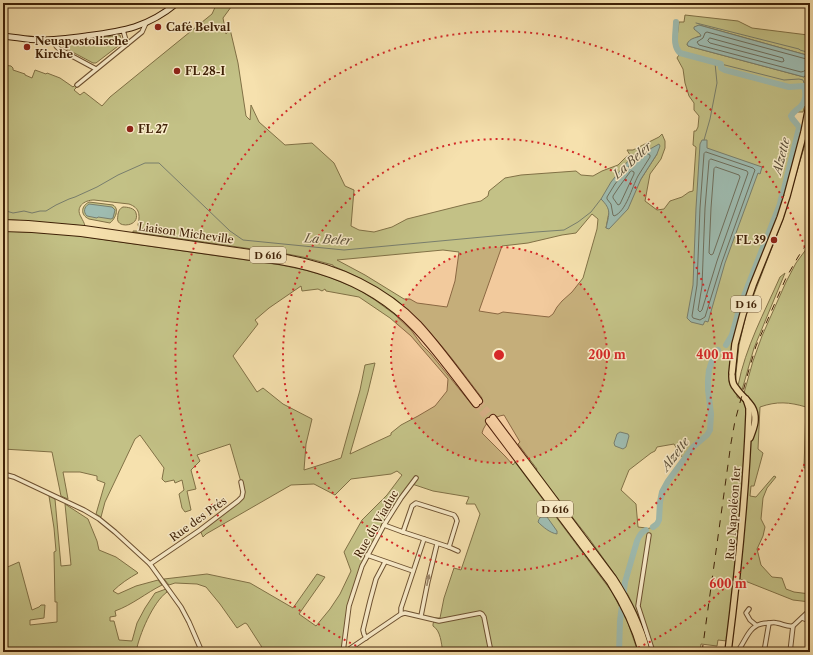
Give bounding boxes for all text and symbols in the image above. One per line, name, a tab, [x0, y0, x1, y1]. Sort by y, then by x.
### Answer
place label: Café Belval	[166, 20, 230, 34]
marker: Café Belval	[153, 22, 163, 32]
place label: Neuapostolische Kirche	[35, 34, 129, 61]
marker: Neuapostolische Kirche	[22, 42, 32, 52]
place label: FL 28-I	[185, 64, 226, 78]
marker: FL 28-I	[172, 66, 182, 76]
place label: FL 27	[138, 122, 168, 136]
marker: FL 27	[125, 124, 135, 134]
water label: Alzette	[769, 135, 793, 178]
water label: La Beler	[609, 138, 656, 182]
street label: Liaison Micheville	[137, 219, 235, 247]
water label: La Beler	[303, 230, 353, 248]
place label: FL 39	[736, 233, 766, 247]
marker: FL 39	[769, 235, 779, 245]
road number: D 616	[250, 247, 286, 263]
road number: D 16	[731, 296, 761, 312]
text: 200 m	[588, 347, 626, 362]
text: 400 m	[696, 347, 734, 362]
centre of rings	[492, 348, 506, 362]
water label: Alzette	[656, 434, 693, 475]
street label: Rue Napoléon 1er	[723, 466, 743, 560]
street label: Rue du Viaduc	[351, 487, 401, 561]
street label: Rue des Prés	[167, 493, 229, 544]
road number: D 616	[537, 501, 573, 517]
one-way arrow	[426, 574, 432, 586]
text: 600 m	[709, 576, 747, 591]

